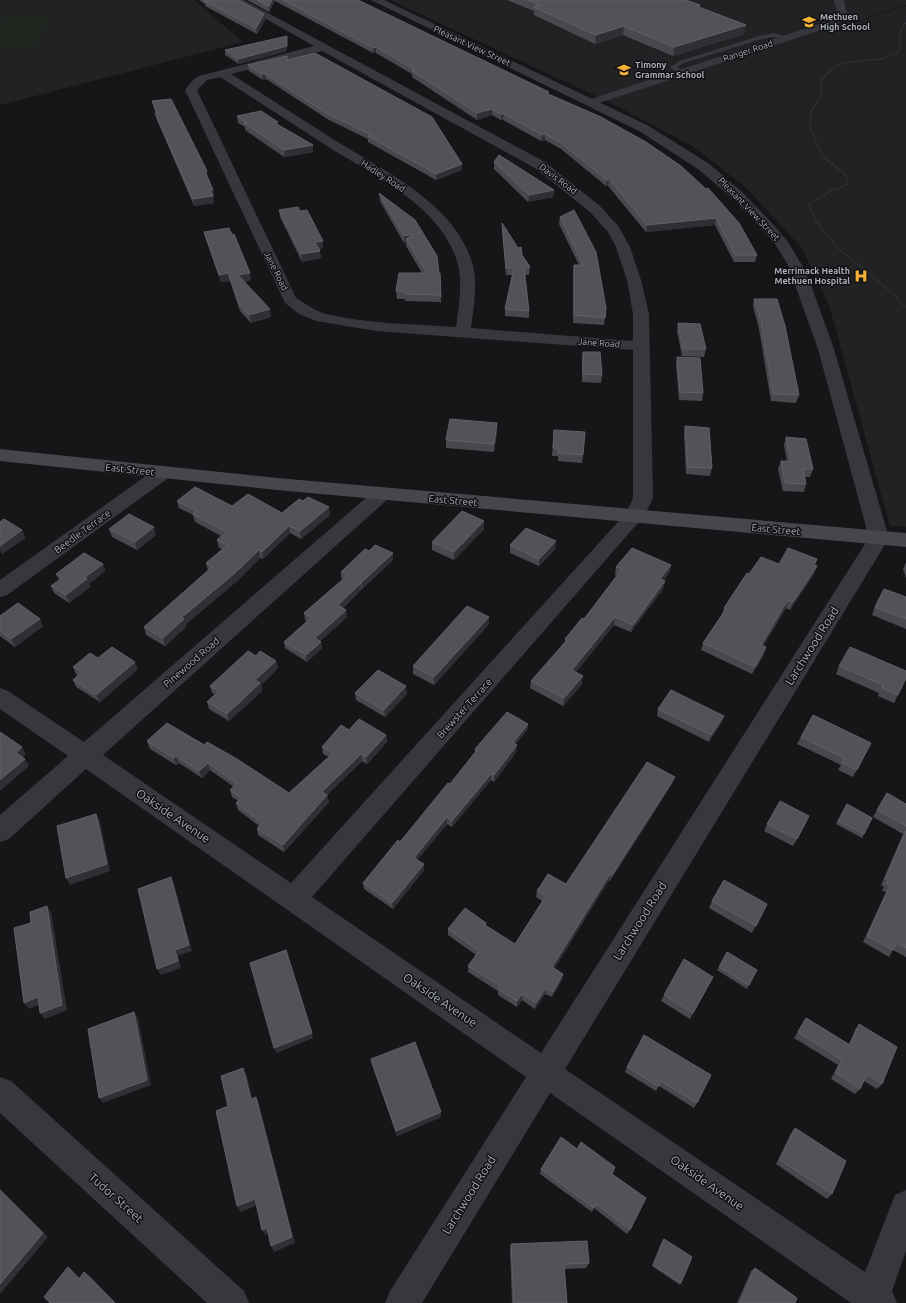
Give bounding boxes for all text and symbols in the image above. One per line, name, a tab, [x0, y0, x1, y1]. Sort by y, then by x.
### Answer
place label: Methuen High School	[820, 12, 870, 32]
school or university icon: Methuen High School	[801, 14, 817, 30]
street label: Pleasant View Street	[432, 24, 513, 68]
street label: Ranger Road	[722, 38, 774, 64]
place label: Timony Grammar School	[635, 60, 705, 80]
school or university icon: Timony Grammar School	[616, 62, 632, 78]
street label: Hadley Road	[359, 158, 407, 194]
street label: Davis Road	[537, 162, 579, 196]
street label: Pleasant View Street	[716, 175, 782, 243]
street label: Jane Road	[262, 250, 290, 292]
place label: Merrimack Health Methuen Hospital	[774, 266, 850, 286]
hospital icon: Merrimack Health Methuen Hospital	[853, 268, 869, 284]
street label: Jane Road	[578, 337, 620, 349]
street label: East Street	[105, 461, 155, 478]
street label: East Street	[428, 493, 478, 508]
street label: Beedle Terrace	[52, 507, 113, 556]
street label: East Street	[751, 522, 801, 537]
street label: Larchwood Road	[782, 604, 841, 687]
street label: Pinewood Road	[161, 635, 222, 690]
street label: Brewster Terrace	[435, 676, 494, 741]
street label: Oakside Avenue	[134, 786, 213, 845]
street label: Larchwood Road	[610, 879, 669, 962]
street label: Oakside Avenue	[401, 970, 480, 1029]
street label: Oakside Avenue	[668, 1152, 746, 1213]
street label: Larchwood Road	[439, 1153, 498, 1236]
street label: Tudor Street	[87, 1170, 146, 1225]

